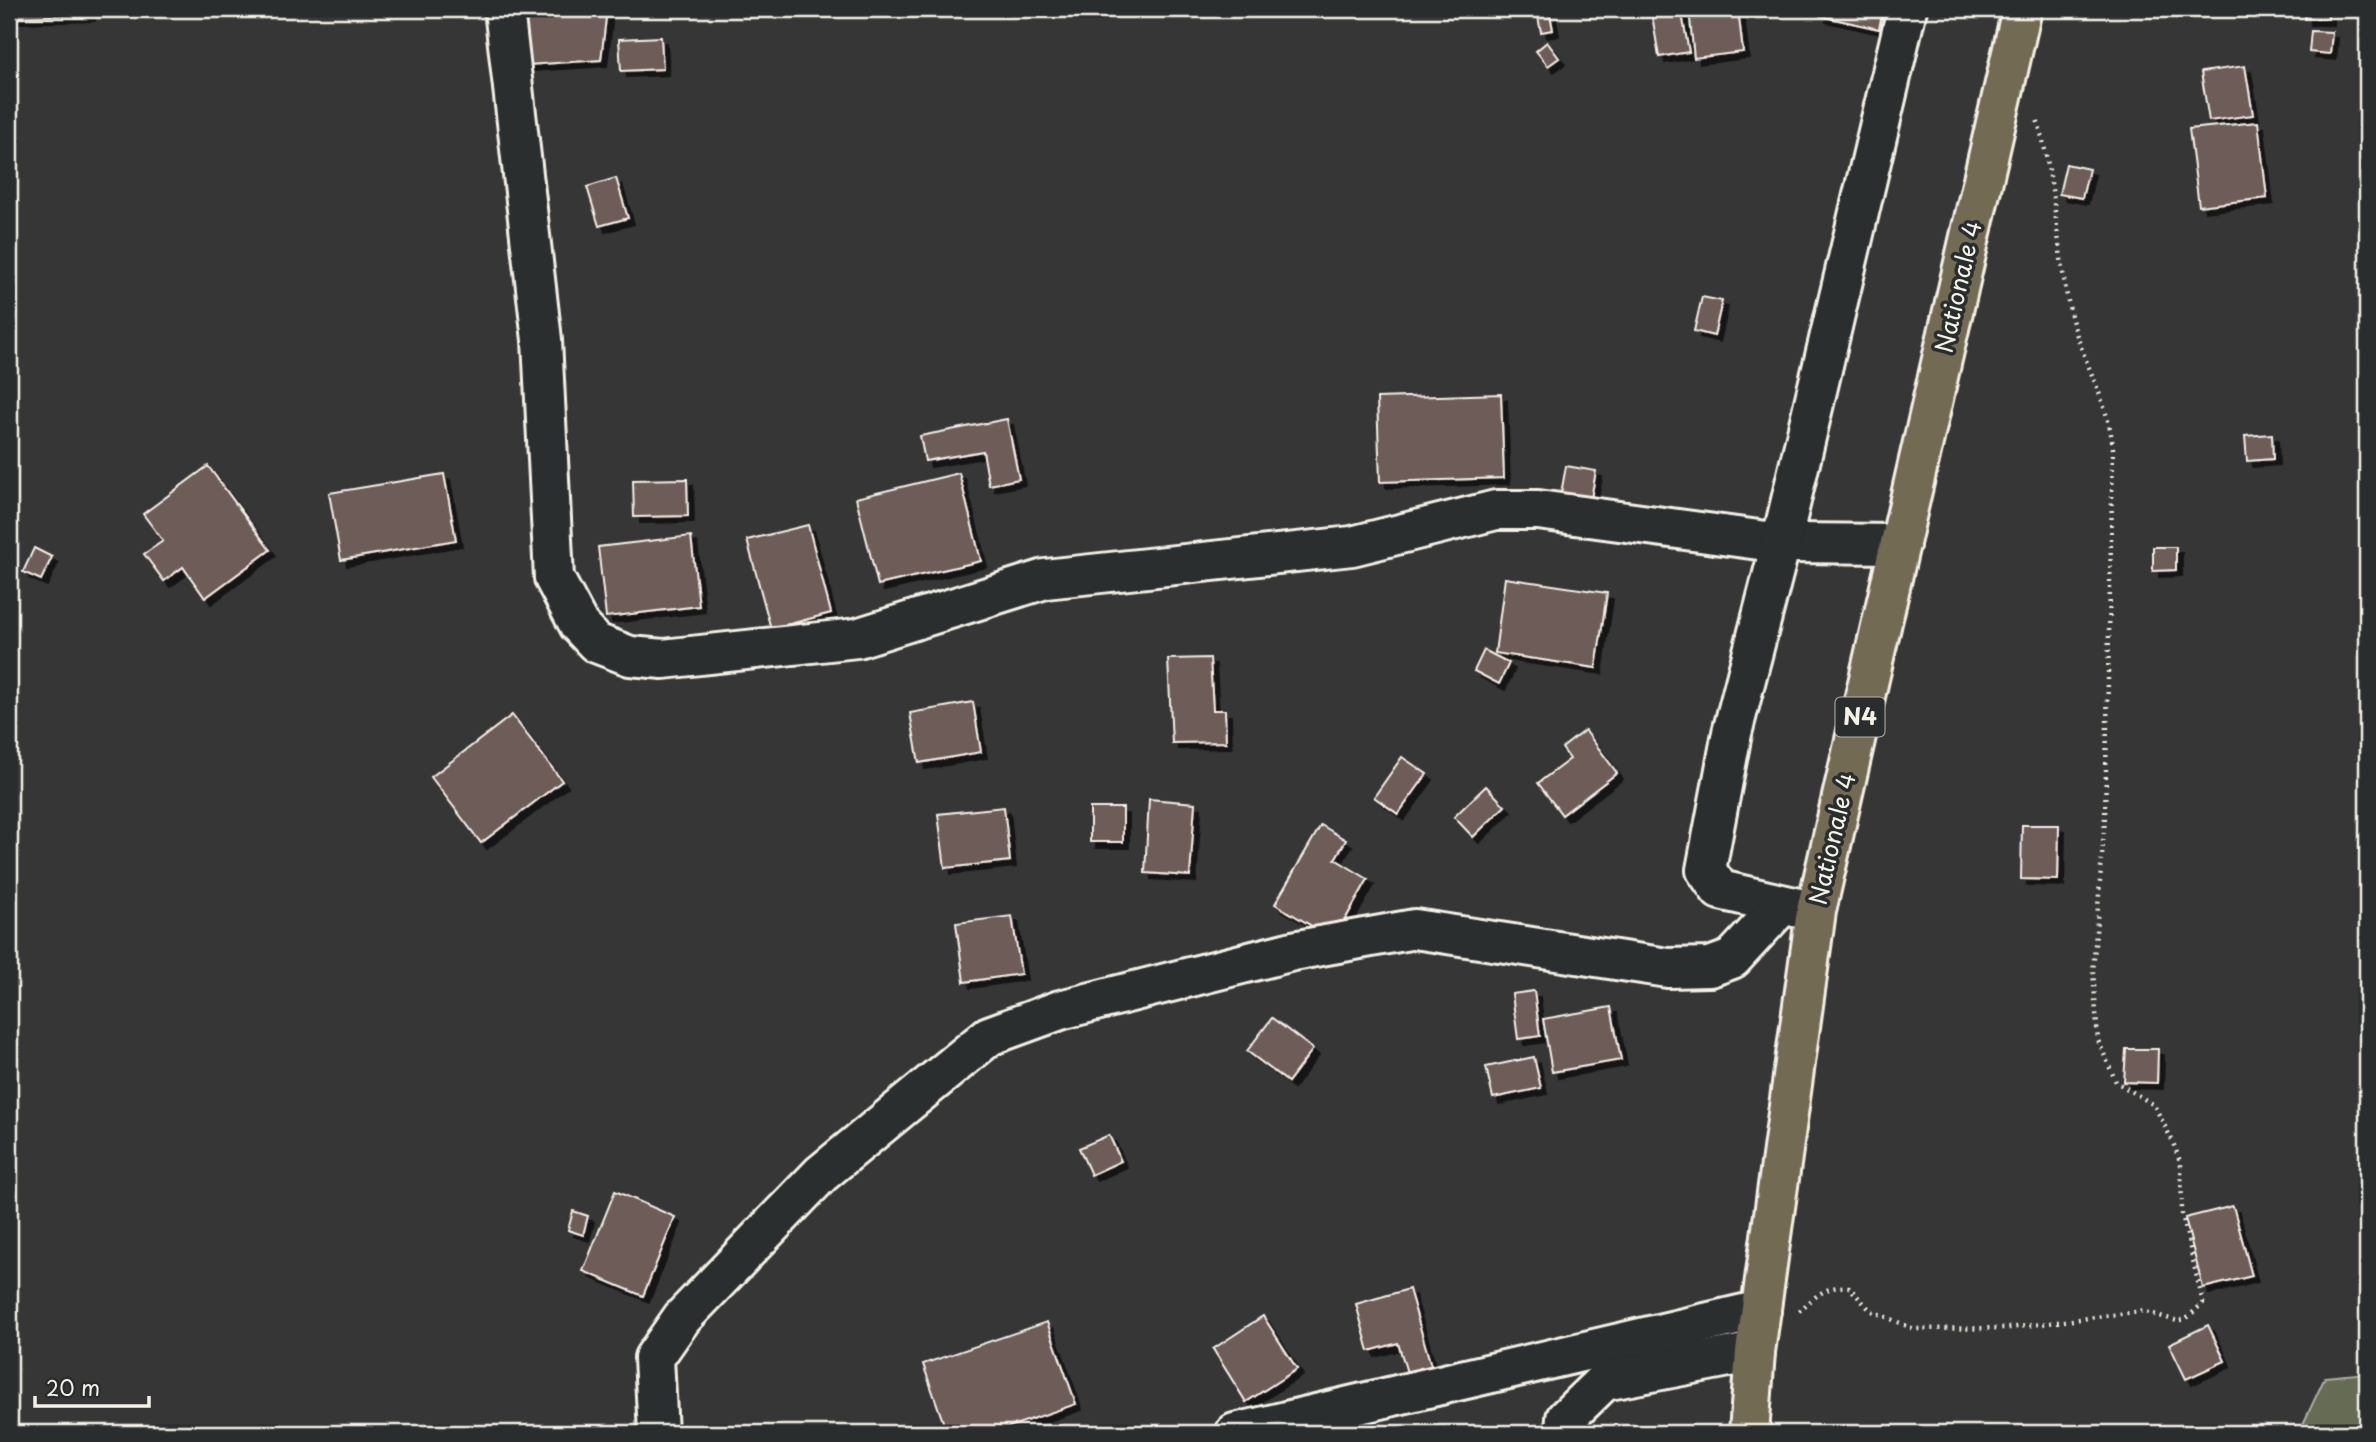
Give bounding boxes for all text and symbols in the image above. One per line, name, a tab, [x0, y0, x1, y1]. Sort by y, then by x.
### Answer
street label: Nationale 4	[1924, 217, 1990, 356]
road number: N4	[1836, 698, 1884, 736]
street label: Nationale 4	[1798, 769, 1864, 908]
scale bar	[35, 1365, 149, 1409]
text: 20 m	[46, 1371, 100, 1403]

